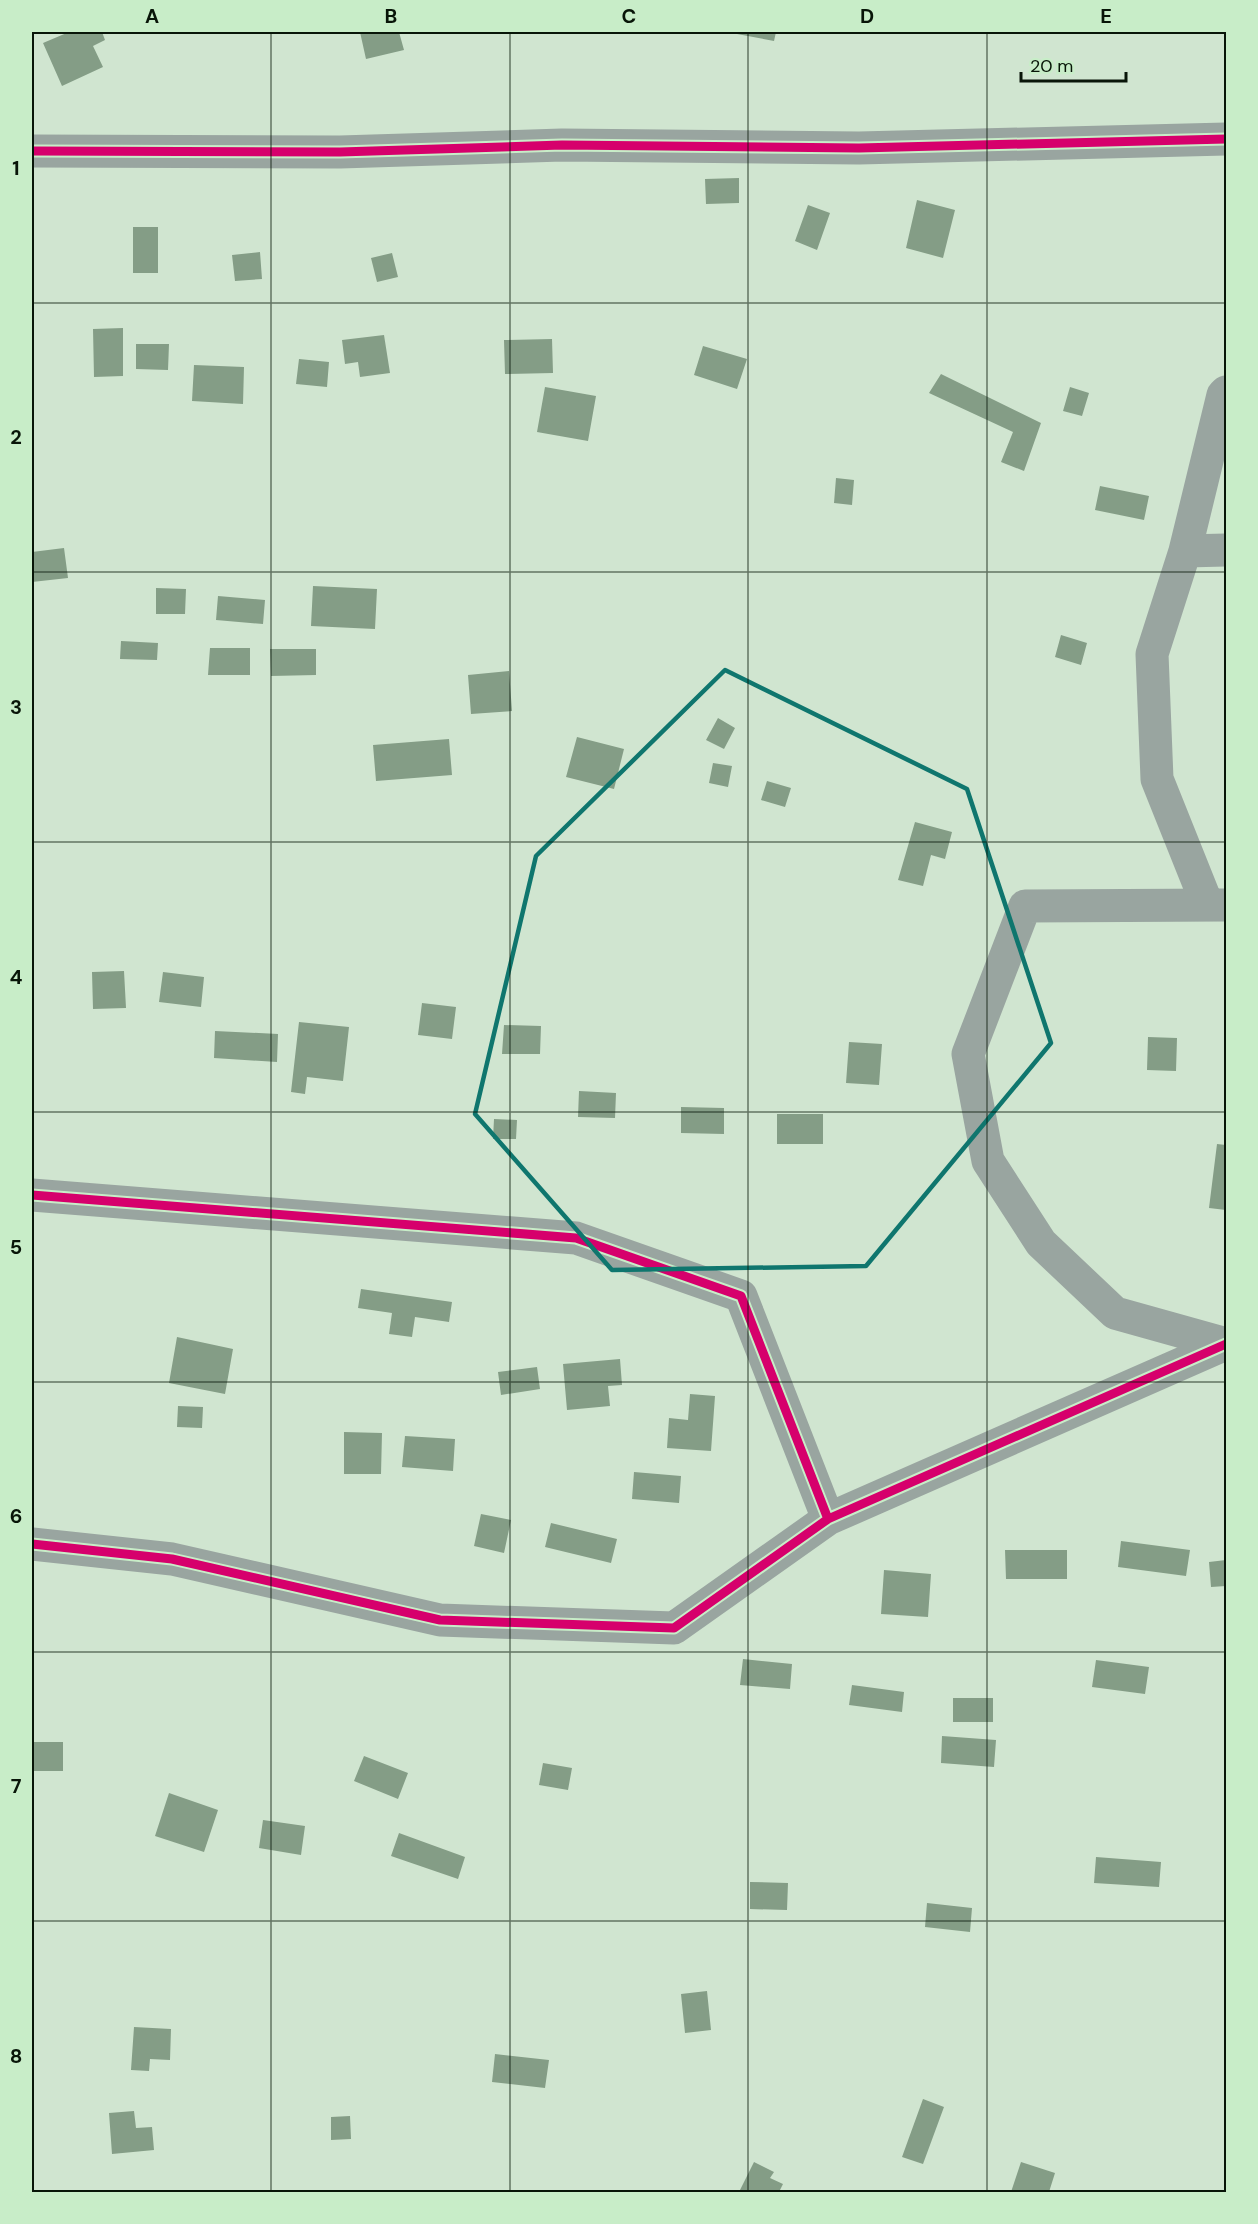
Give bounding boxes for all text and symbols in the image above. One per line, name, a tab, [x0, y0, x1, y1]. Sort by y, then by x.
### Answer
text: A	[145, 3, 159, 29]
text: B	[385, 3, 397, 29]
text: C	[622, 3, 636, 29]
text: D	[860, 3, 874, 29]
text: E	[1100, 3, 1112, 29]
scale bar	[1021, 45, 1126, 83]
text: 20 m	[1030, 54, 1073, 78]
text: 1	[12, 155, 20, 181]
text: 2	[10, 424, 22, 450]
text: 3	[10, 694, 22, 720]
text: 4	[10, 964, 23, 990]
text: 5	[10, 1234, 22, 1260]
text: 6	[10, 1503, 22, 1529]
text: 7	[11, 1773, 22, 1799]
text: 8	[10, 2043, 22, 2069]

